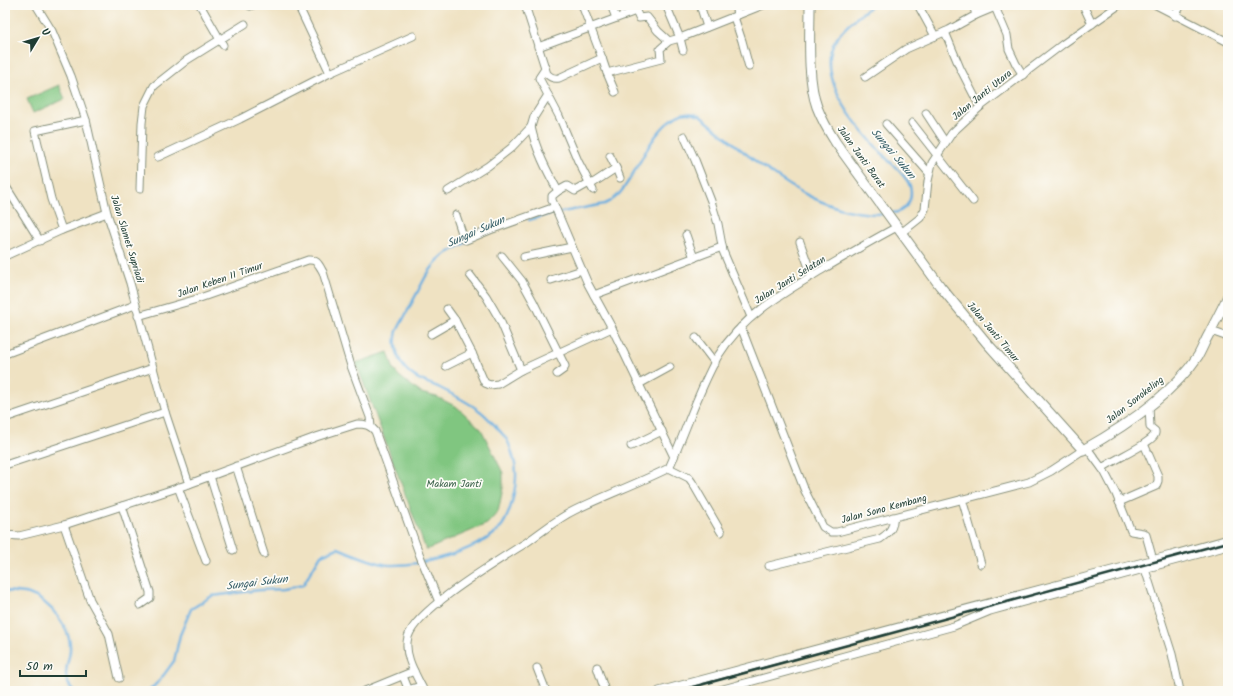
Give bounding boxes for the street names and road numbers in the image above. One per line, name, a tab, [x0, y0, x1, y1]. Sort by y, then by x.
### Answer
street label: Jalan Janti Utara	[948, 66, 1016, 124]
street label: Jalan Janti Barat	[833, 122, 889, 192]
street label: Jalan Slamet Supriadi	[106, 193, 148, 286]
street label: Jalan Janti Selatan	[751, 252, 829, 308]
street label: Jalan Keben II Timur	[175, 258, 266, 302]
street label: Jalan Janti Timur	[963, 298, 1024, 366]
street label: Jalan Sonokeling	[1103, 372, 1168, 428]
street label: Jalan Sono Kembang	[839, 490, 929, 528]

